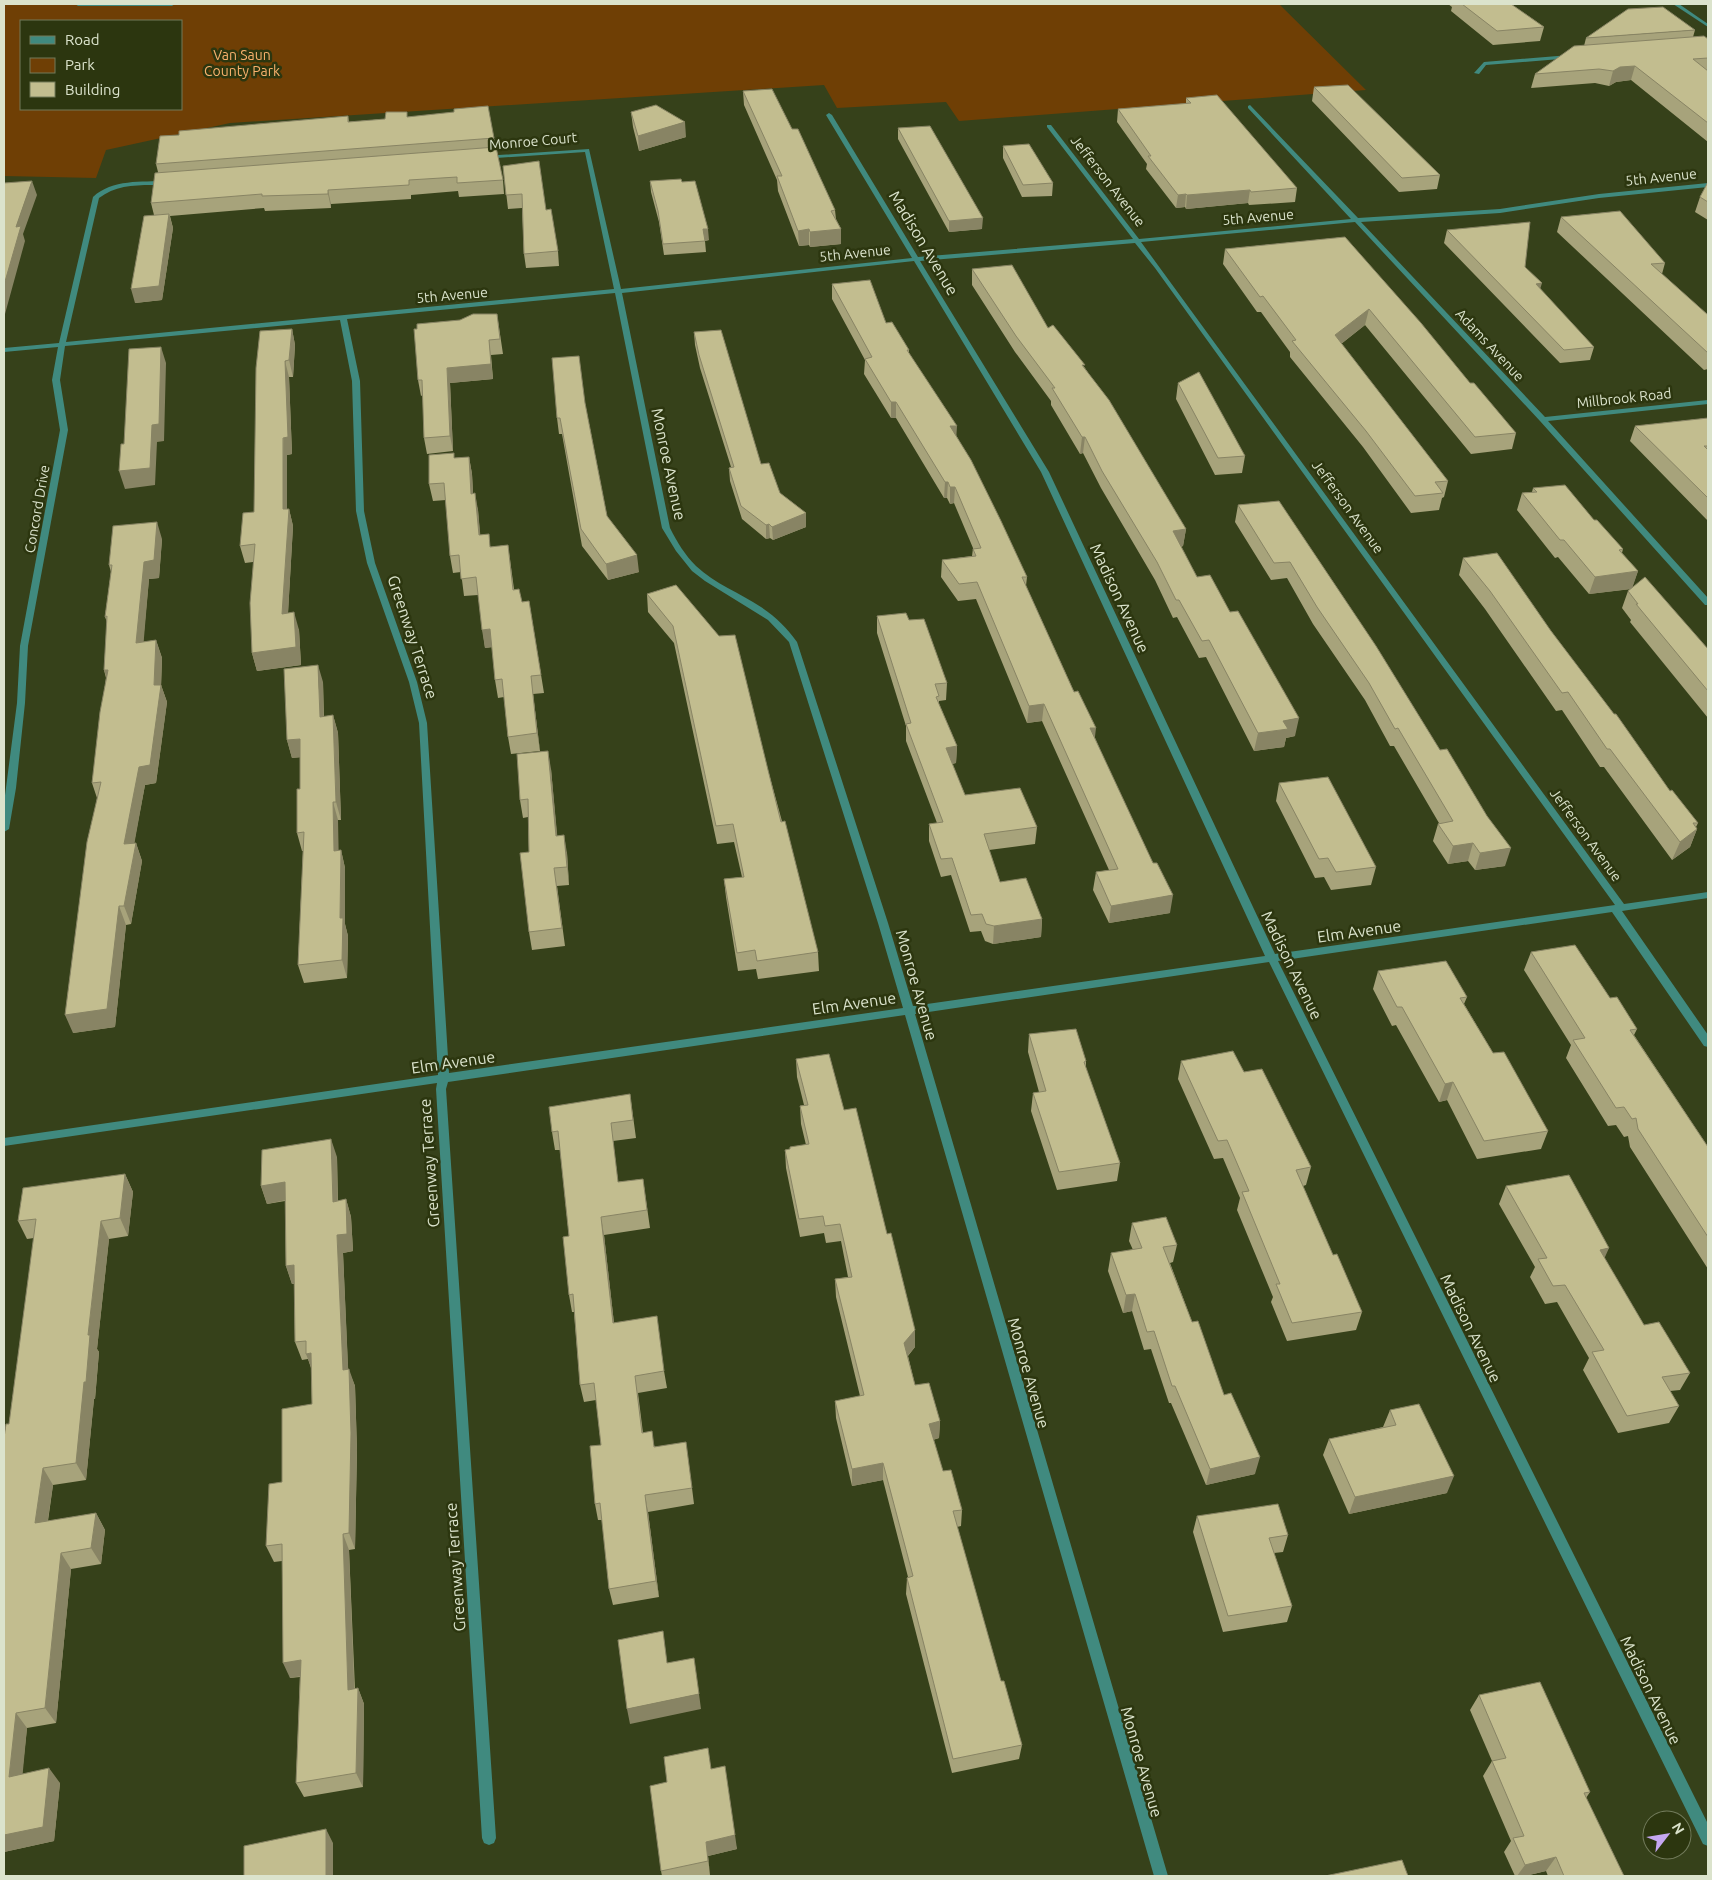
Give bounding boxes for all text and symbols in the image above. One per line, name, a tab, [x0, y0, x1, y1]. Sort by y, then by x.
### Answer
legend	[20, 20, 182, 110]
text: Road	[65, 31, 100, 48]
park label: Van Saun County Park	[204, 47, 280, 79]
text: Park	[65, 56, 95, 73]
text: Building	[65, 81, 120, 98]
street label: Monroe Court	[488, 129, 578, 153]
street label: Jefferson Avenue	[1068, 132, 1148, 230]
street label: 5th Avenue	[1624, 165, 1698, 189]
street label: Madison Avenue	[886, 188, 962, 298]
street label: 5th Avenue	[1222, 206, 1294, 228]
street label: 5th Avenue	[818, 241, 892, 265]
street label: 5th Avenue	[416, 284, 488, 306]
street label: Adams Avenue	[1452, 306, 1528, 384]
street label: Millbrook Road	[1576, 385, 1672, 411]
street label: Monroe Avenue	[648, 406, 690, 522]
street label: Jefferson Avenue	[1309, 457, 1387, 557]
street label: Concord Drive	[21, 464, 53, 554]
street label: Madison Avenue	[1087, 541, 1153, 655]
street label: Greenway Terrace	[385, 573, 441, 701]
street label: Jefferson Avenue	[1547, 785, 1625, 885]
street label: Madison Avenue	[1258, 908, 1326, 1022]
street label: Elm Avenue	[1316, 916, 1402, 946]
street label: Monroe Avenue	[893, 928, 941, 1042]
street label: Elm Avenue	[811, 988, 897, 1018]
street label: Elm Avenue	[410, 1047, 496, 1077]
street label: Greenway Terrace	[416, 1098, 442, 1228]
street label: Madison Avenue	[1437, 1271, 1505, 1385]
street label: Monroe Avenue	[1005, 1316, 1053, 1430]
street label: Greenway Terrace	[442, 1502, 468, 1632]
street label: Madison Avenue	[1617, 1633, 1685, 1747]
street label: Monroe Avenue	[1118, 1705, 1166, 1819]
north arrow	[1642, 1810, 1692, 1860]
text: N	[1669, 1820, 1688, 1837]

